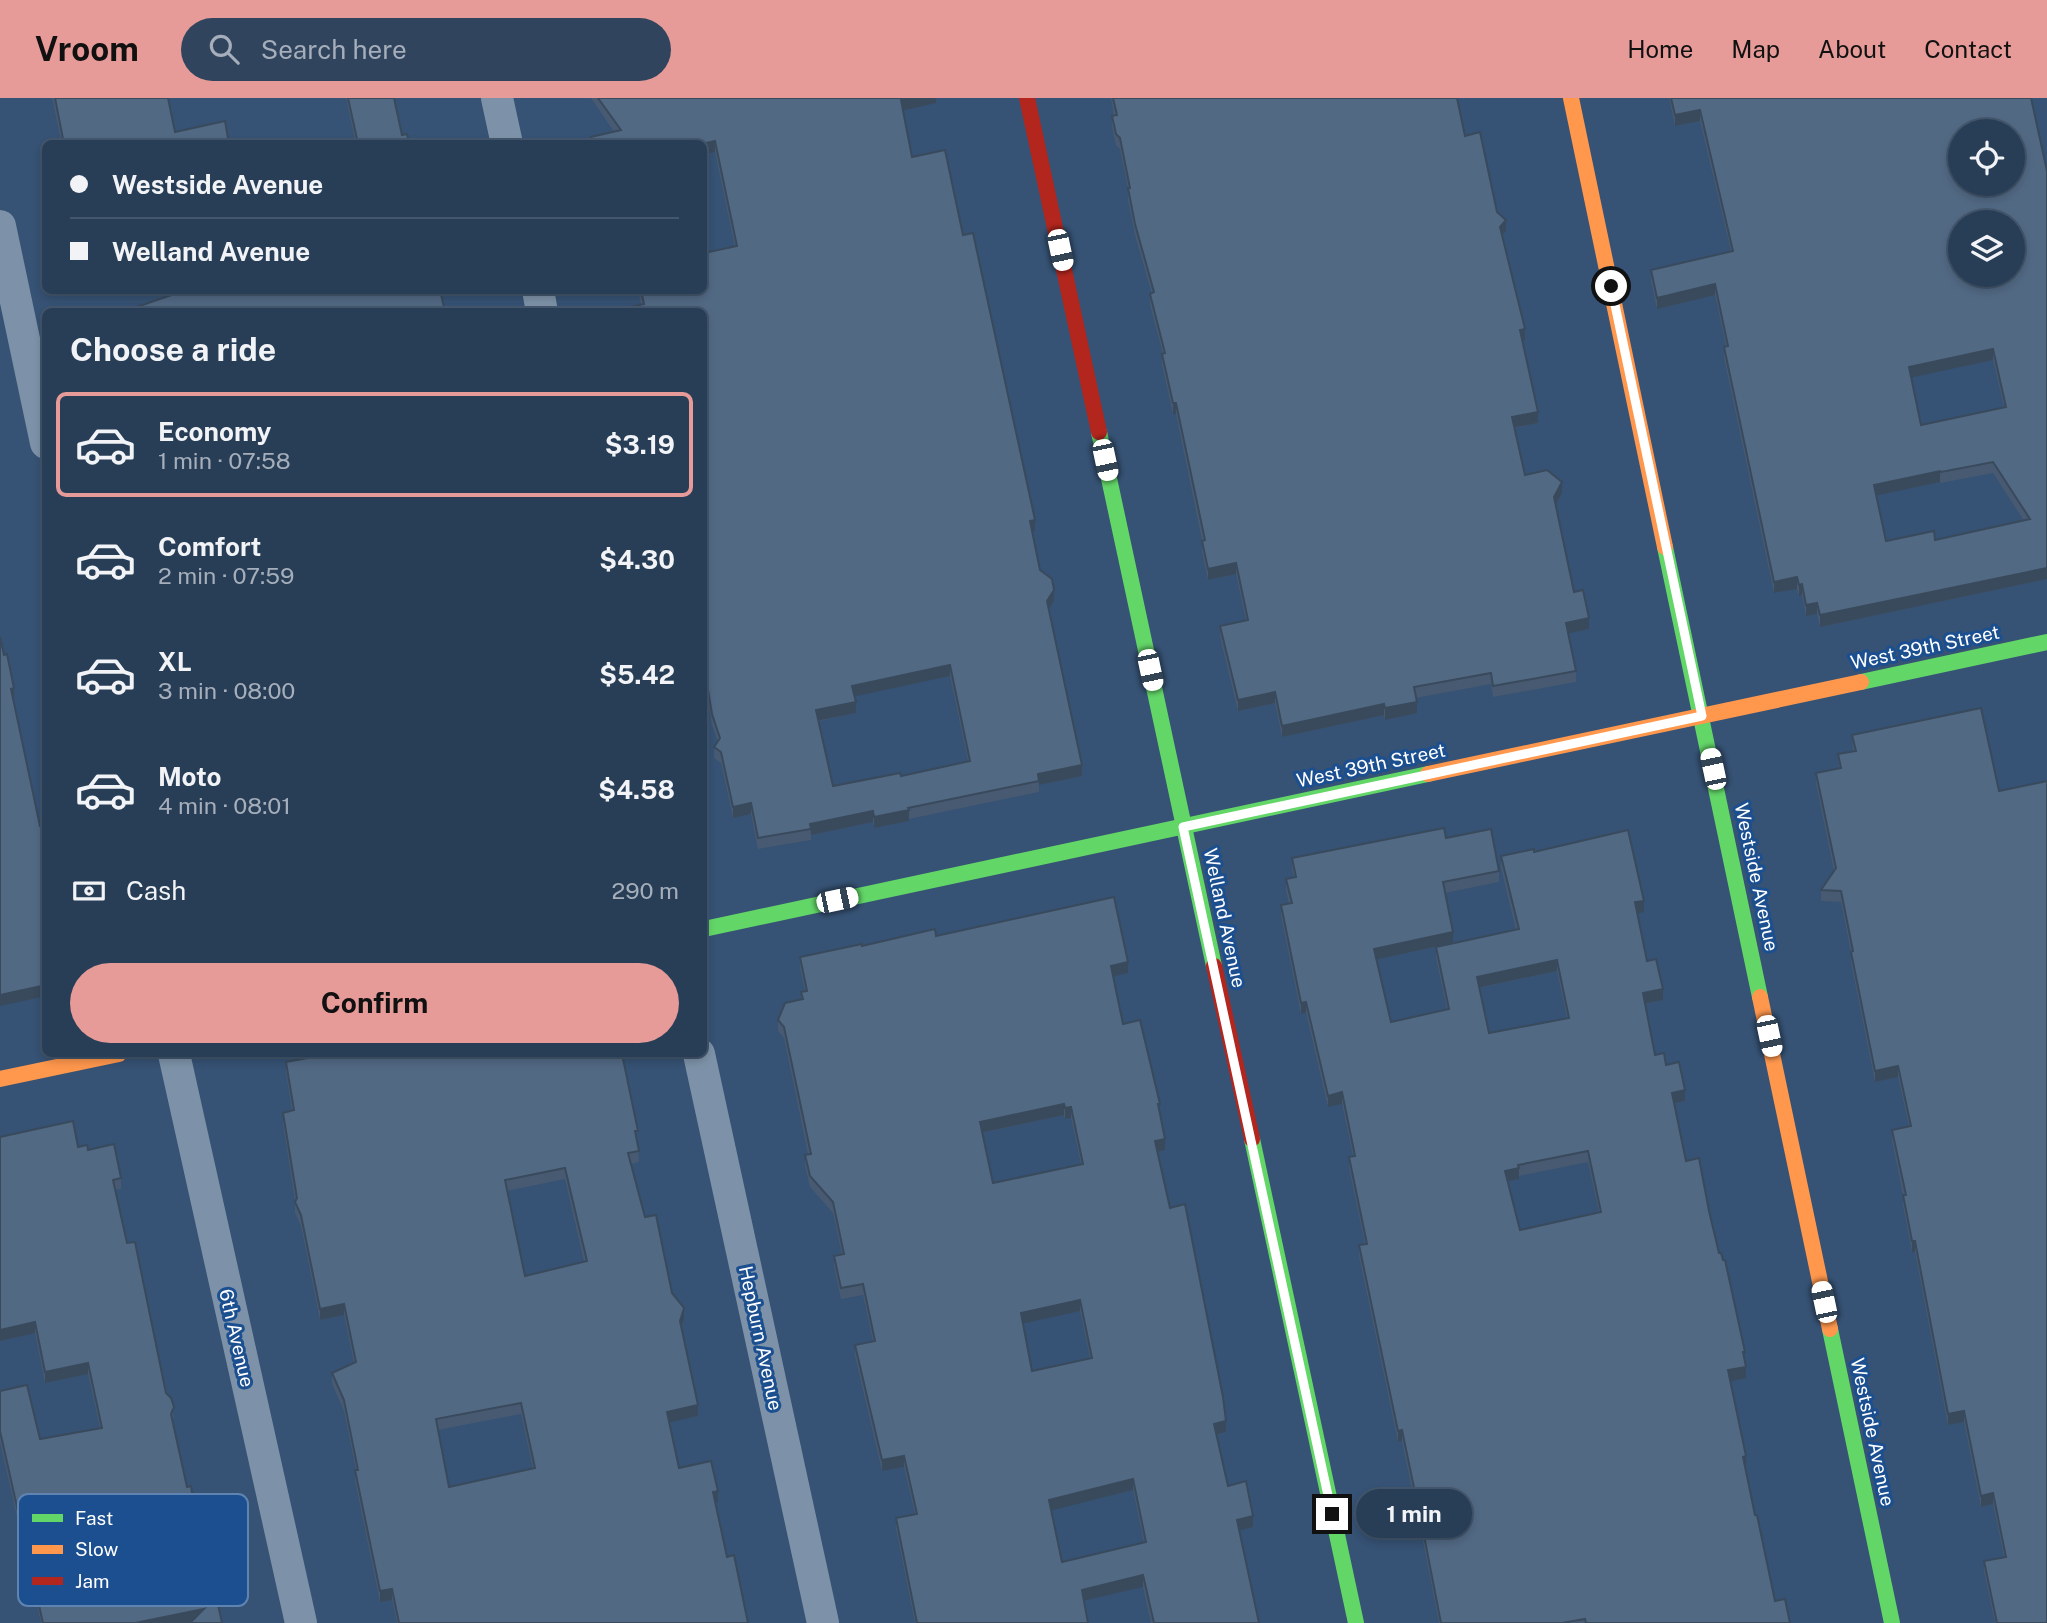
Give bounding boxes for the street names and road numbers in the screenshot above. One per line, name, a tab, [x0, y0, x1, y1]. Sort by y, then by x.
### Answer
street label: West 39th Street	[1849, 620, 2001, 674]
street label: West 39th Street	[1295, 738, 1447, 792]
street label: Westside Avenue	[1731, 801, 1783, 953]
street label: Welland Avenue	[1199, 846, 1251, 990]
street label: Hepburn Avenue	[735, 1264, 787, 1412]
street label: 6th Avenue	[215, 1287, 259, 1389]
street label: Westside Avenue	[1847, 1356, 1899, 1508]

